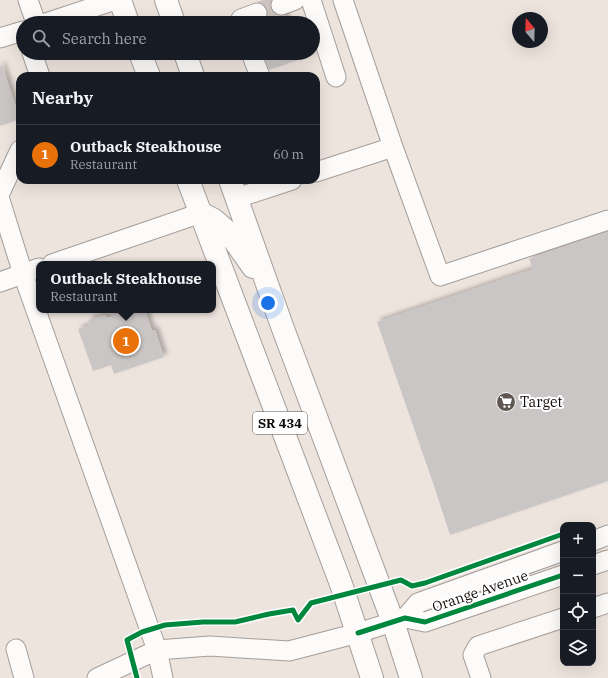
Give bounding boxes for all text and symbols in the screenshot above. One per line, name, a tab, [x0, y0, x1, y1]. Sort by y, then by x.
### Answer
north arrow	[512, 12, 548, 48]
search box	[16, 16, 320, 60]
icon: search	[30, 27, 52, 49]
text: Search here	[62, 29, 147, 48]
text: Nearby	[32, 87, 93, 109]
text: Outback Steakhouse	[70, 137, 222, 156]
text: 1	[41, 146, 49, 163]
text: 60 m	[273, 146, 304, 163]
text: Restaurant	[70, 156, 137, 173]
popup	[36, 261, 216, 313]
text: Outback Steakhouse	[50, 269, 202, 288]
text: Restaurant	[50, 288, 117, 305]
your location	[258, 293, 278, 313]
pin: 1	[113, 326, 139, 356]
supermarket icon: Target	[495, 391, 517, 413]
place label: Target	[520, 393, 562, 411]
road number: SR 434	[253, 412, 307, 434]
map controls	[560, 522, 596, 666]
button: +	[560, 522, 596, 558]
button: −	[560, 558, 596, 594]
street label: Orange Avenue	[430, 566, 530, 616]
button: locate	[560, 594, 596, 630]
button: layers	[560, 630, 596, 666]

